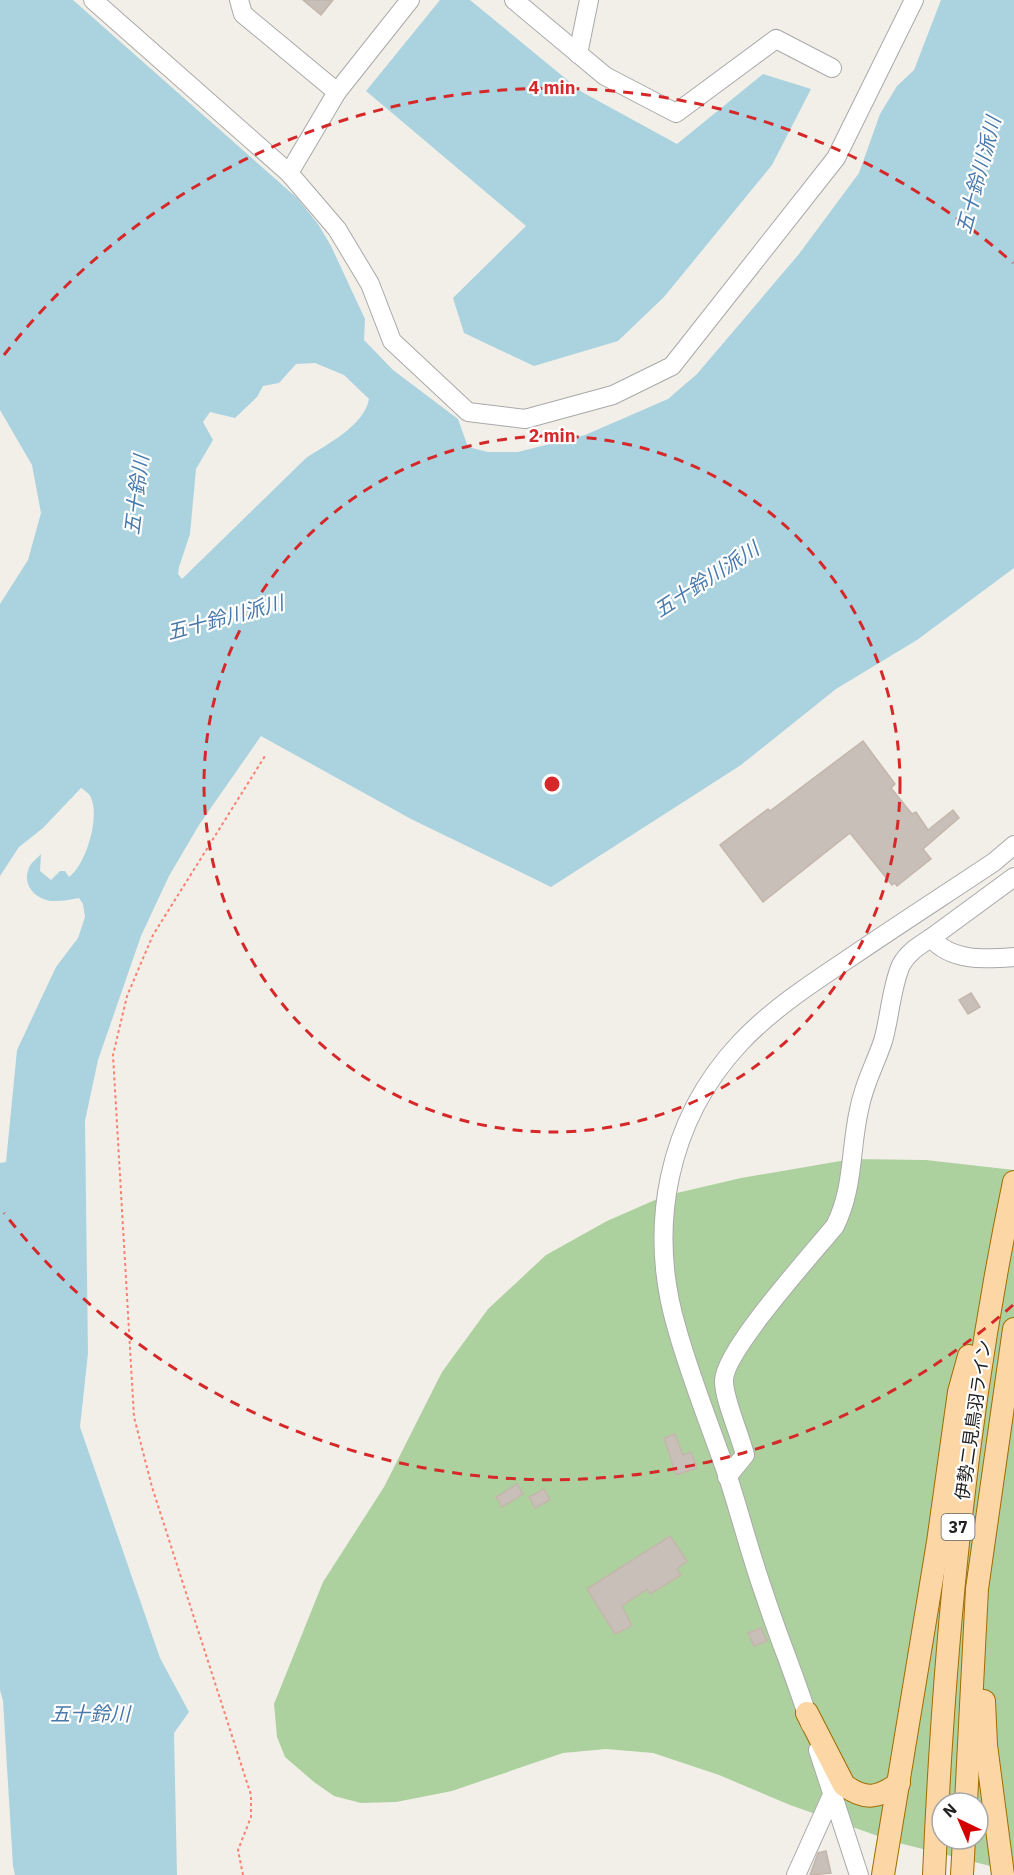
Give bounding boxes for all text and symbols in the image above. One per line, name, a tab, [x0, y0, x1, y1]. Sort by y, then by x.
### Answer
text: 4 min	[528, 76, 576, 99]
water label: 五十鈴川派川	[949, 112, 1007, 236]
text: 2 min	[528, 424, 576, 447]
water label: 五十鈴川	[118, 452, 155, 536]
water label: 五十鈴川派川	[648, 534, 765, 623]
water label: 五十鈴川派川	[164, 588, 288, 646]
centre of rings	[542, 774, 562, 794]
street label: 伊勢二見鳥羽ライン	[950, 1338, 996, 1502]
road number: 37	[942, 1514, 974, 1540]
water label: 五十鈴川	[50, 1700, 132, 1727]
north arrow	[930, 1791, 990, 1851]
text: N	[938, 1799, 961, 1821]

